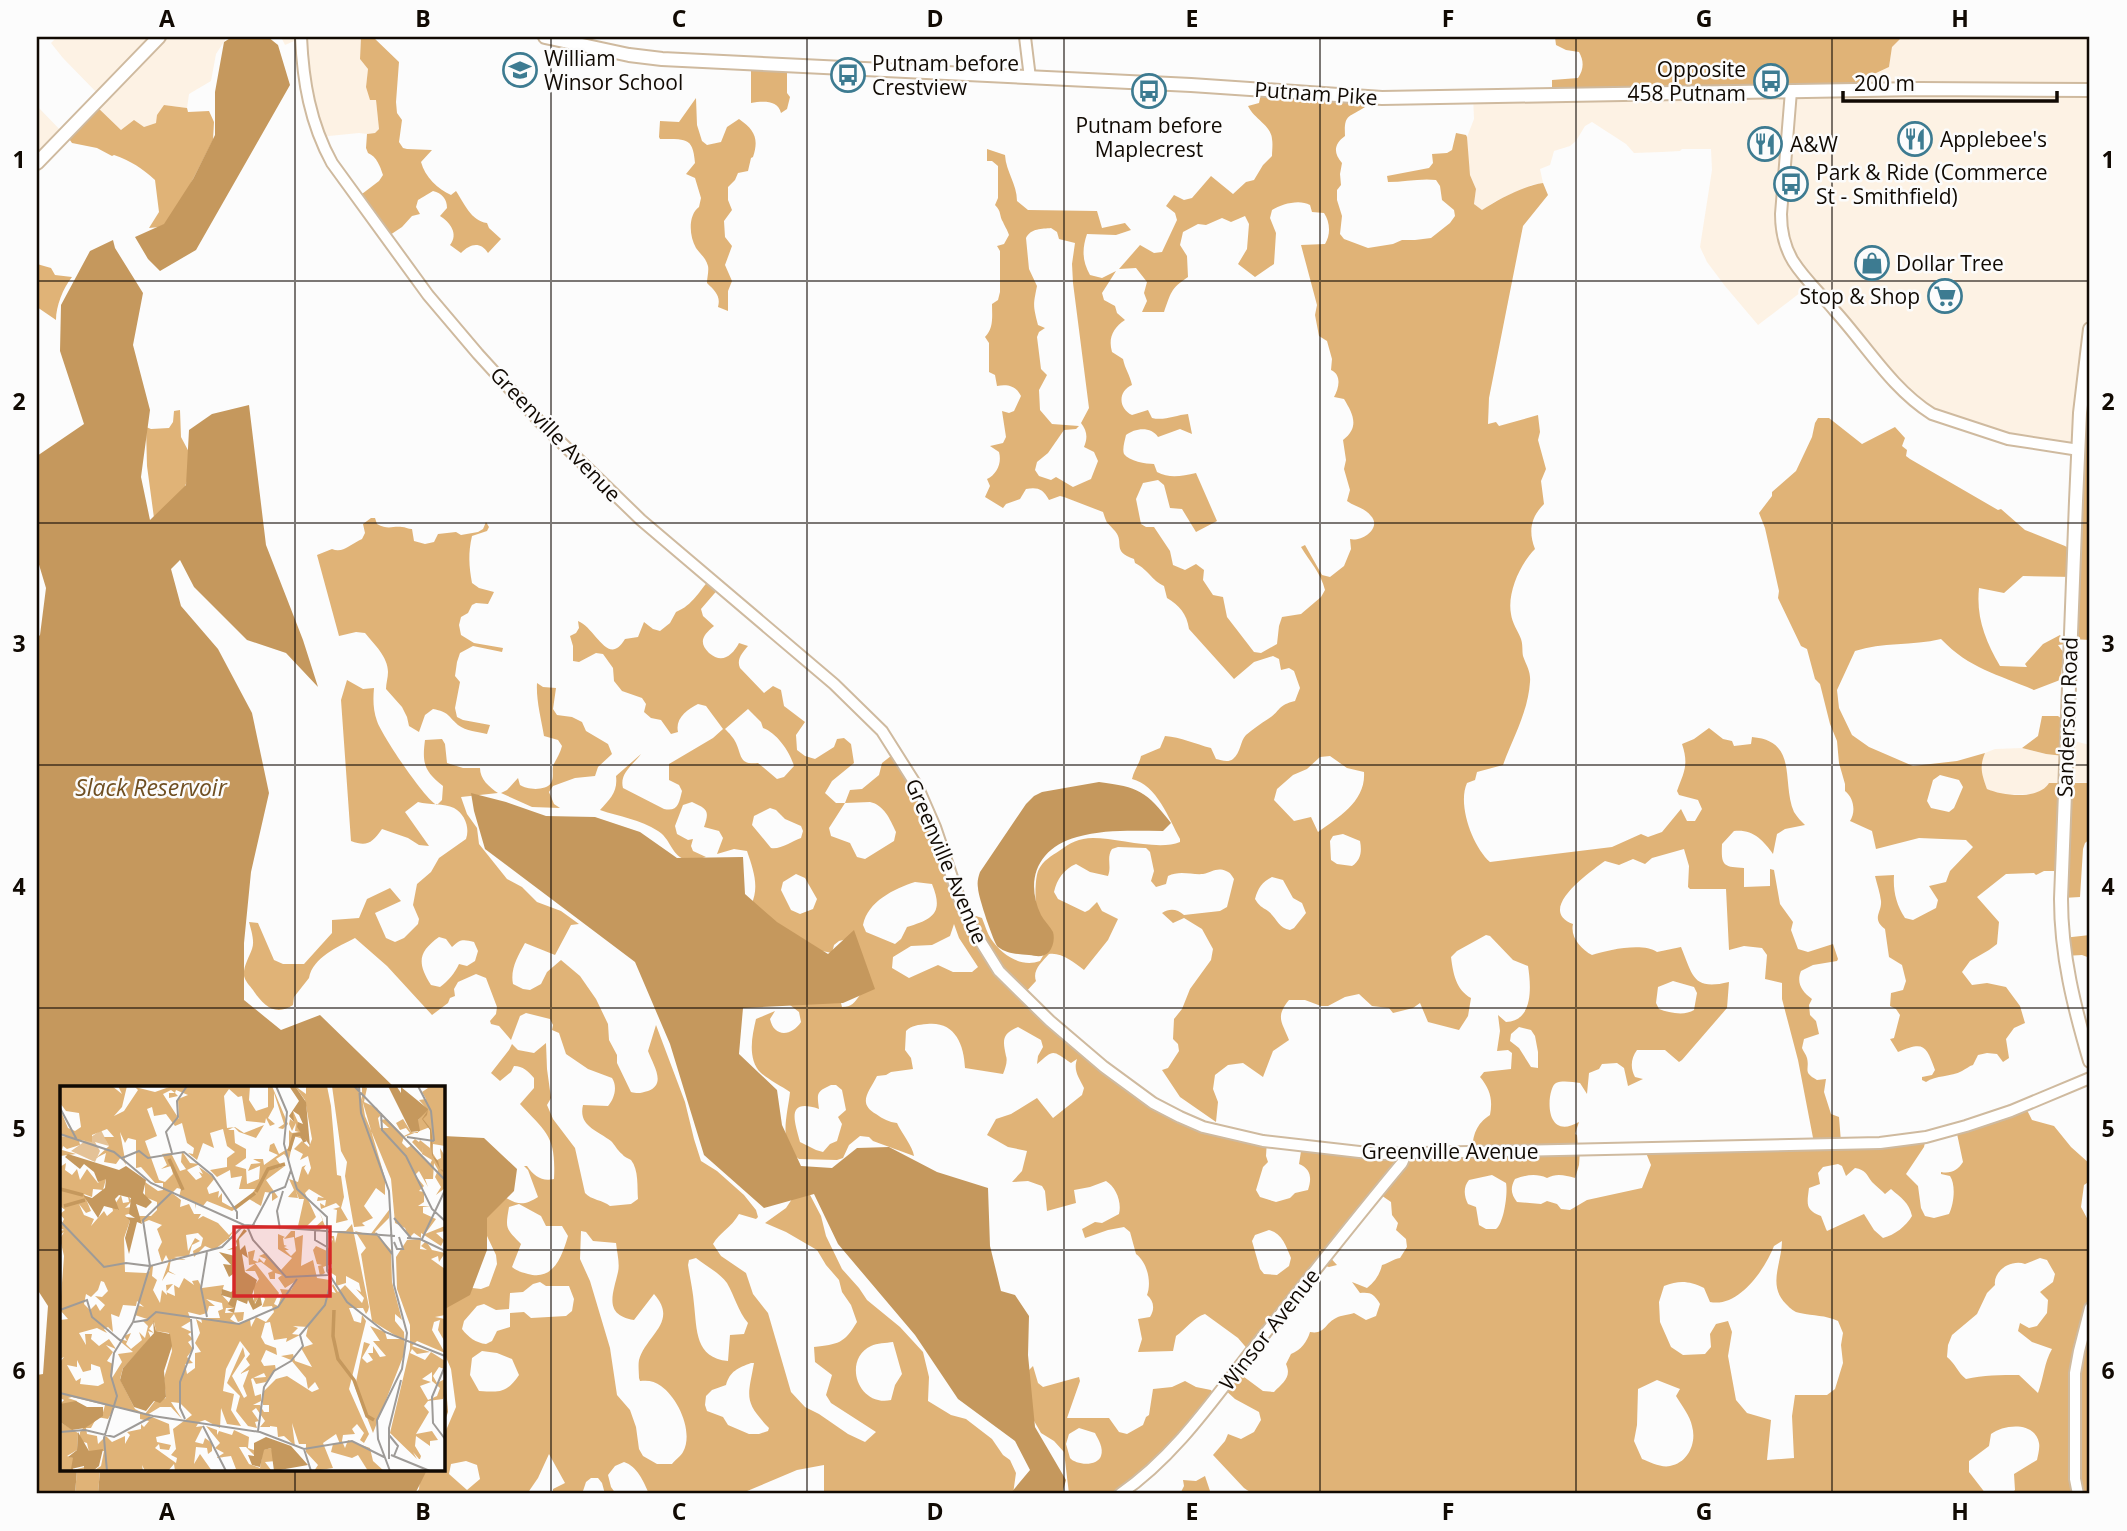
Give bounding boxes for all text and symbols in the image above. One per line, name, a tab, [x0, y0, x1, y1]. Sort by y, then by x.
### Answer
text: A	[159, 2, 175, 34]
text: B	[415, 2, 431, 34]
text: C	[672, 2, 686, 34]
text: D	[926, 2, 944, 34]
text: E	[1186, 2, 1198, 34]
text: F	[1442, 2, 1454, 34]
text: G	[1696, 2, 1712, 34]
text: H	[1951, 2, 1969, 34]
place label: William Winsor School	[544, 44, 683, 96]
place label: Putnam before Crestview	[872, 49, 1019, 101]
school or university icon: William Winsor School	[501, 51, 539, 89]
place label: Opposite 458 Putnam	[1628, 55, 1746, 107]
bus stop icon: Putnam before Crestview	[829, 56, 867, 94]
scale bar	[1843, 60, 2057, 104]
bus stop icon: Opposite 458 Putnam	[1752, 62, 1790, 100]
text: 200 m	[1854, 69, 1915, 97]
bus stop icon: Putnam before Maplecrest	[1130, 72, 1168, 110]
street label: Putnam Pike	[1254, 75, 1378, 111]
place label: Putnam before Maplecrest	[1075, 111, 1223, 163]
restaurant icon: Applebee's	[1896, 120, 1934, 158]
restaurant icon: A&W	[1746, 125, 1784, 163]
place label: Applebee's	[1940, 125, 2047, 153]
place label: A&W	[1790, 130, 1839, 158]
text: 1	[12, 143, 26, 175]
text: 1	[2101, 143, 2115, 175]
place label: Park & Ride (Commerce St - Smithfield)	[1816, 158, 2048, 210]
bus stop icon: Park & Ride (Commerce St - Smithfield)	[1772, 165, 1810, 203]
shop icon: Dollar Tree	[1853, 244, 1891, 282]
place label: Dollar Tree	[1896, 249, 2004, 277]
supermarket icon: Stop & Shop	[1926, 277, 1964, 315]
place label: Stop & Shop	[1799, 282, 1920, 310]
street label: Greenville Avenue	[484, 361, 628, 507]
text: 2	[12, 385, 26, 417]
text: 2	[2101, 385, 2115, 417]
text: 3	[12, 627, 26, 659]
text: 3	[2101, 627, 2115, 659]
street label: Sanderson Road	[2050, 636, 2084, 798]
water label: Slack Reservoir	[75, 771, 228, 803]
street label: Greenville Avenue	[900, 774, 994, 948]
text: 4	[12, 870, 26, 902]
text: 4	[2101, 870, 2115, 902]
inset map	[60, 1086, 444, 1472]
text: 5	[12, 1112, 26, 1144]
text: 5	[2101, 1112, 2115, 1144]
street label: Greenville Avenue	[1361, 1137, 1539, 1165]
street label: Winsor Avenue	[1213, 1262, 1325, 1396]
text: 6	[12, 1354, 26, 1386]
text: 6	[2101, 1354, 2115, 1386]
text: A	[159, 1495, 175, 1527]
text: B	[415, 1495, 431, 1527]
text: C	[672, 1495, 686, 1527]
text: D	[926, 1495, 944, 1527]
text: E	[1186, 1495, 1198, 1527]
text: F	[1442, 1495, 1454, 1527]
text: G	[1696, 1495, 1712, 1527]
text: H	[1951, 1495, 1969, 1527]

